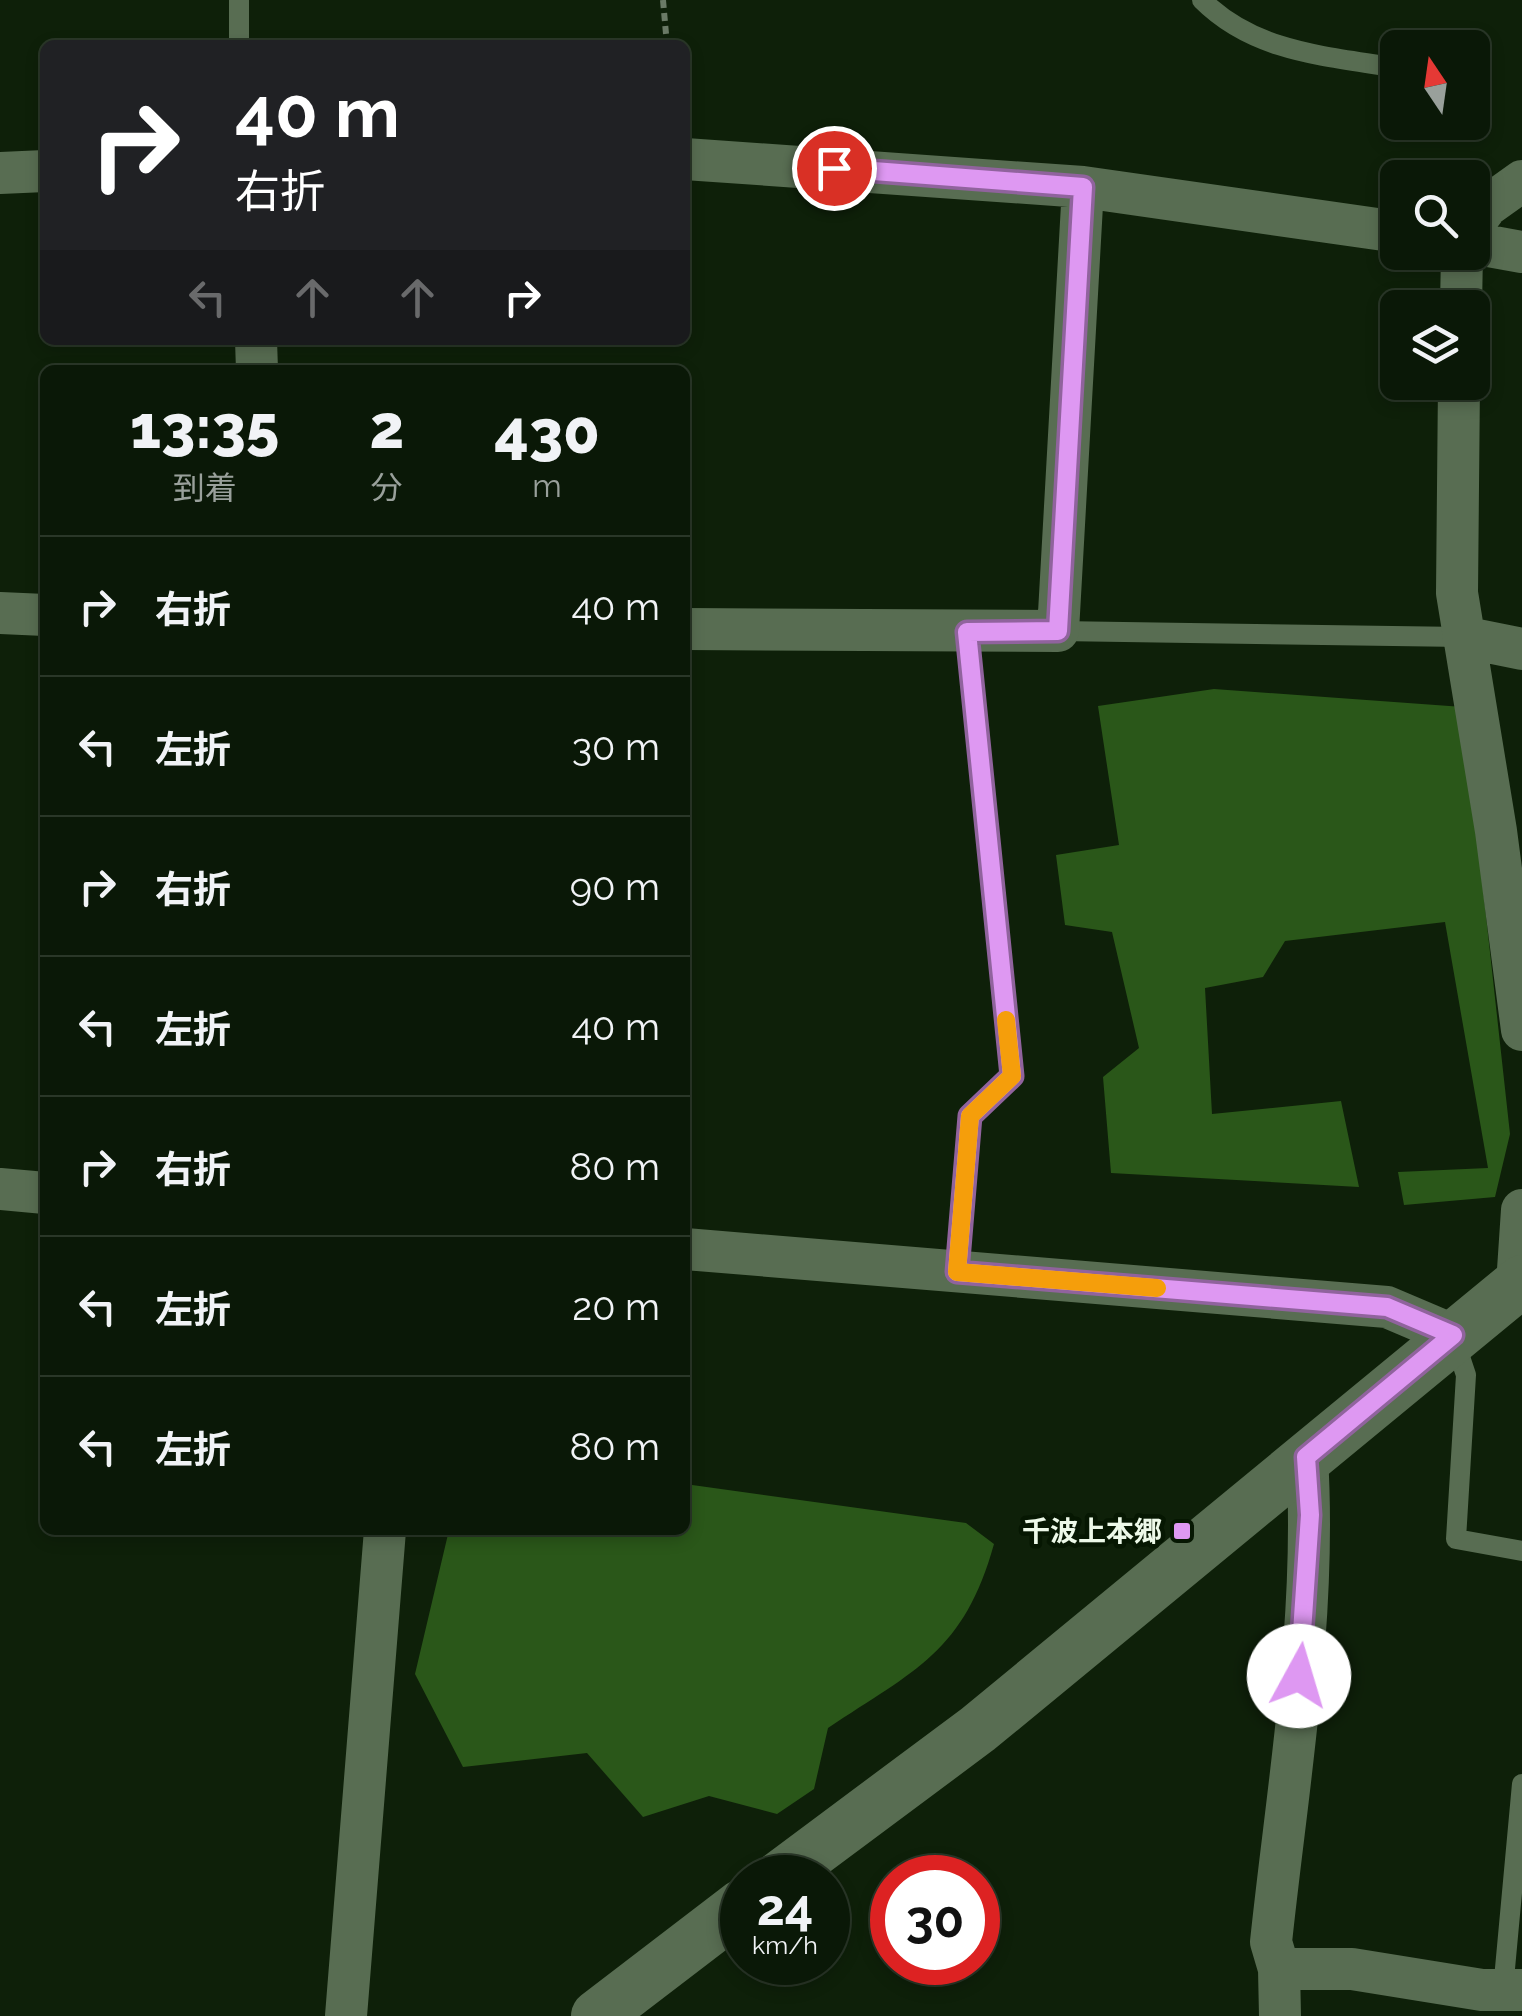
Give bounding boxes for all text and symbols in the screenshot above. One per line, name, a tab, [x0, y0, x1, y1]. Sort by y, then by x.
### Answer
north arrow	[1380, 30, 1490, 140]
map controls	[1380, 30, 1490, 400]
text: 40 m	[235, 71, 400, 153]
icon: right	[70, 80, 200, 210]
pin	[792, 126, 877, 211]
icon: arrive	[807, 141, 862, 196]
button: search	[1380, 160, 1490, 270]
text: 右折	[235, 165, 325, 218]
icon: left	[180, 270, 235, 325]
icon: ahead	[285, 270, 340, 325]
icon: ahead	[390, 270, 445, 325]
icon: right	[495, 270, 550, 325]
button: layers	[1380, 290, 1490, 400]
text: 13:35	[130, 392, 279, 462]
text: 2	[369, 392, 404, 462]
text: 430	[494, 397, 600, 467]
text: m	[532, 467, 562, 504]
text: 到着	[173, 469, 237, 506]
text: 分	[371, 469, 403, 506]
icon: right	[70, 579, 125, 634]
text: 40 m	[571, 584, 660, 629]
text: 右折	[155, 587, 231, 632]
icon: left	[70, 719, 125, 774]
text: 30 m	[572, 724, 660, 769]
text: 左折	[155, 727, 231, 772]
icon: right	[70, 859, 125, 914]
text: 90 m	[570, 864, 660, 909]
text: 右折	[155, 867, 231, 912]
icon: left	[70, 999, 125, 1054]
text: 40 m	[571, 1004, 660, 1049]
text: 左折	[155, 1007, 231, 1052]
icon: right	[70, 1139, 125, 1194]
text: 80 m	[570, 1144, 660, 1189]
text: 右折	[155, 1147, 231, 1192]
icon: left	[70, 1279, 125, 1334]
text: 20 m	[572, 1284, 660, 1329]
text: 左折	[155, 1287, 231, 1332]
icon: left	[70, 1419, 125, 1474]
text: 80 m	[570, 1424, 660, 1469]
text: 左折	[155, 1427, 231, 1472]
place label: 千波上本郷	[1022, 1515, 1162, 1548]
marker: 千波上本郷	[1171, 1520, 1193, 1542]
position arrow	[1247, 1624, 1351, 1728]
speed limit sign: 30	[870, 1855, 1000, 1985]
text: 24	[757, 1878, 813, 1937]
text: km/h	[752, 1930, 818, 1960]

